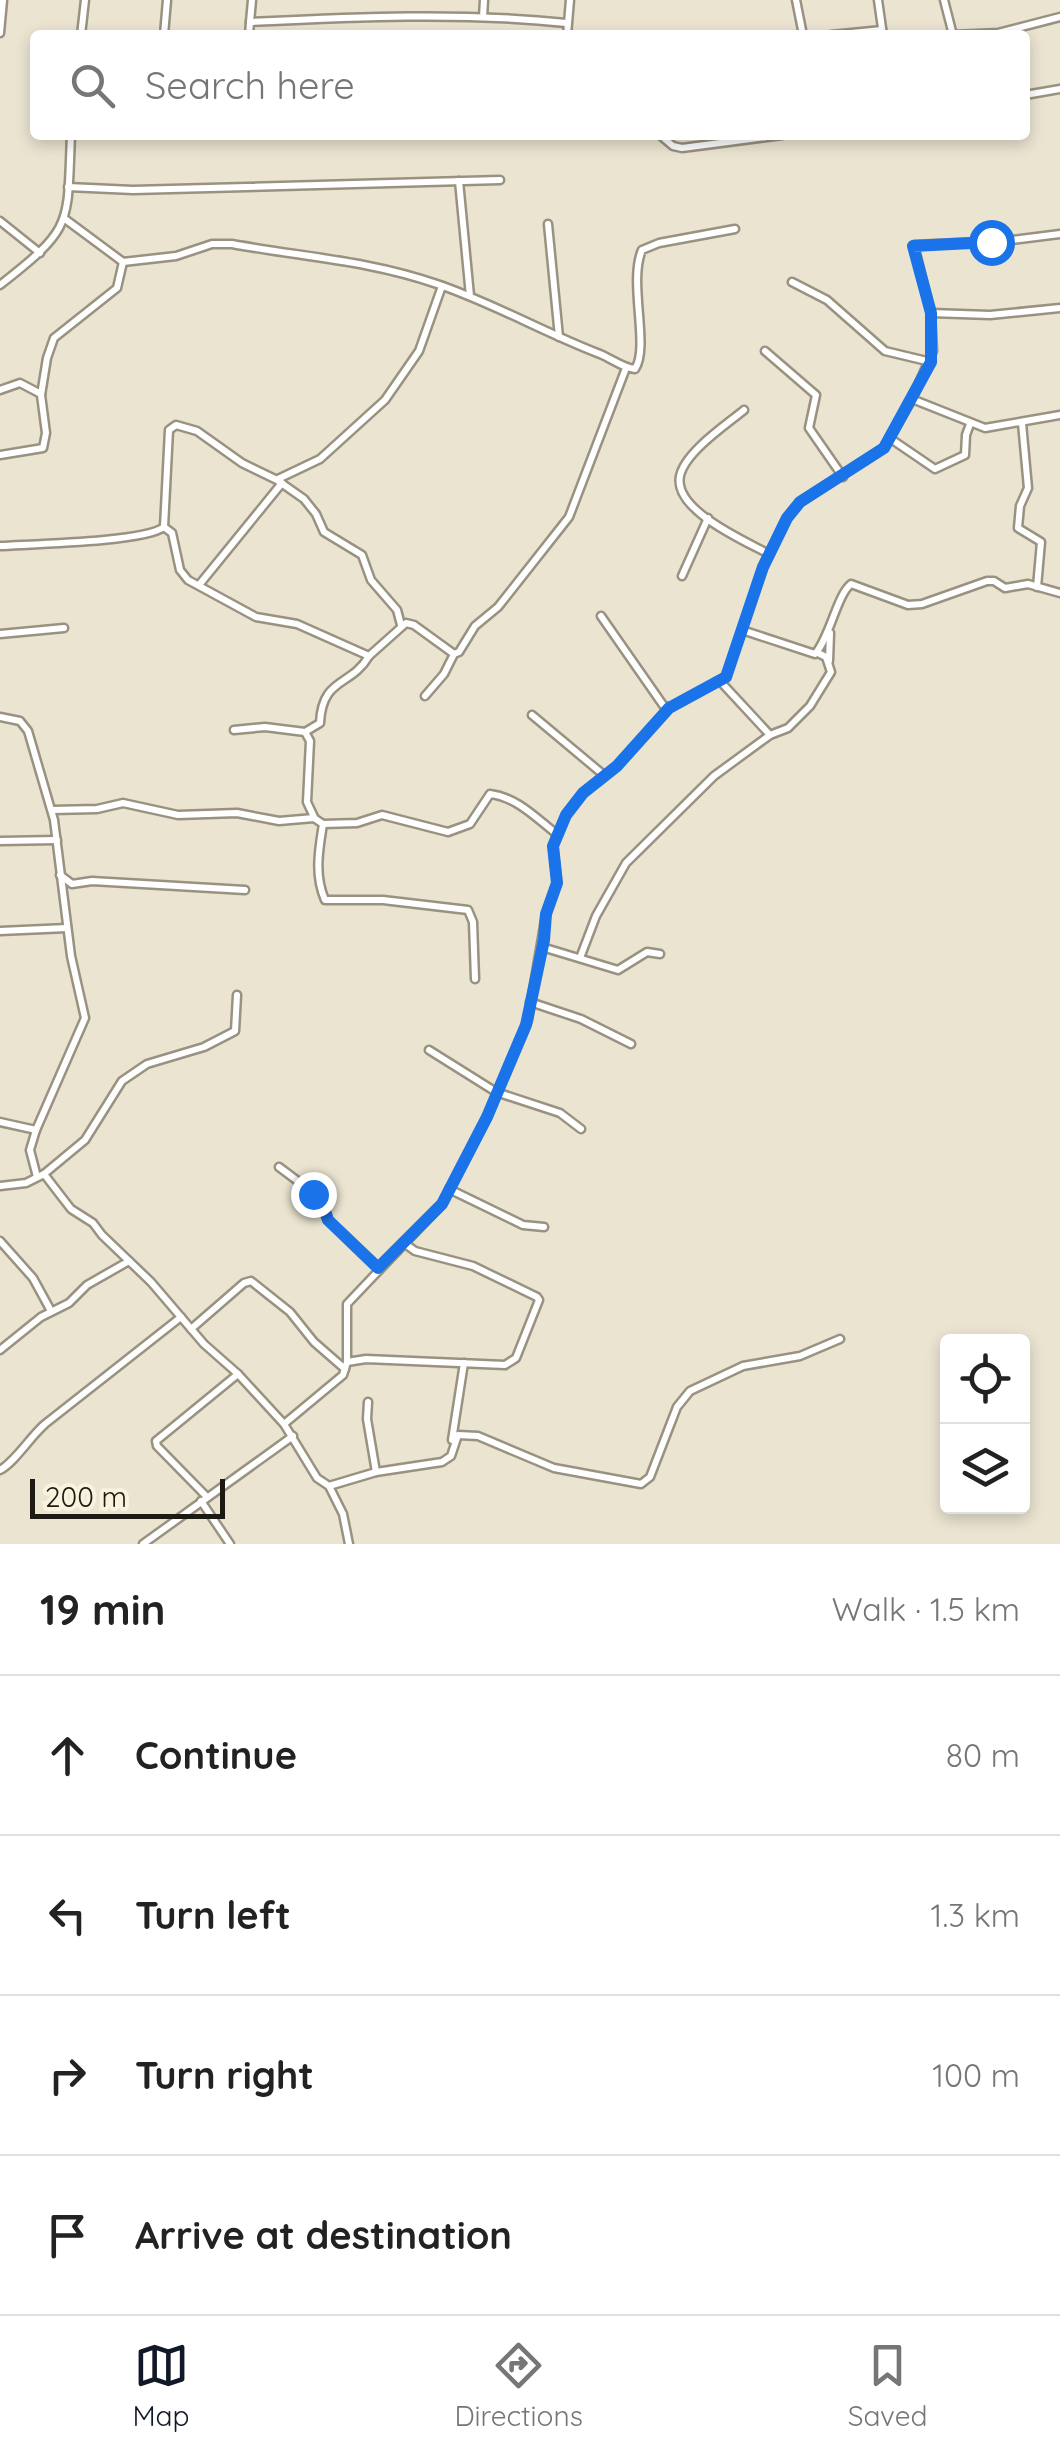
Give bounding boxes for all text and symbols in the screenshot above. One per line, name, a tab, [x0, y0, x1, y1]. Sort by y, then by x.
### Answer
search box	[30, 30, 1030, 140]
icon: search	[65, 58, 120, 113]
text: Search here	[145, 61, 355, 109]
route start	[969, 220, 1015, 266]
route end	[291, 1172, 337, 1218]
map controls	[940, 1334, 1030, 1514]
button: locate	[940, 1334, 1030, 1424]
button: layers	[940, 1424, 1030, 1514]
scale bar	[30, 1474, 225, 1518]
text: 200 m	[45, 1479, 127, 1514]
text: 19 min	[40, 1583, 166, 1636]
text: Walk · 1.5 km	[832, 1589, 1020, 1629]
icon: ahead	[40, 1728, 95, 1783]
text: Continue	[135, 1731, 297, 1779]
text: 80 m	[946, 1735, 1020, 1775]
icon: left	[40, 1888, 95, 1943]
text: Turn left	[135, 1891, 291, 1939]
text: 1.3 km	[931, 1895, 1020, 1935]
icon: right	[40, 2048, 95, 2103]
text: Turn right	[135, 2051, 314, 2099]
text: 100 m	[932, 2055, 1020, 2095]
icon: arrive	[40, 2208, 95, 2263]
text: Arrive at destination	[135, 2211, 512, 2259]
tab: Map	[132, 2338, 190, 2433]
tab: Directions	[454, 2338, 583, 2433]
tab: Saved	[848, 2338, 928, 2433]

